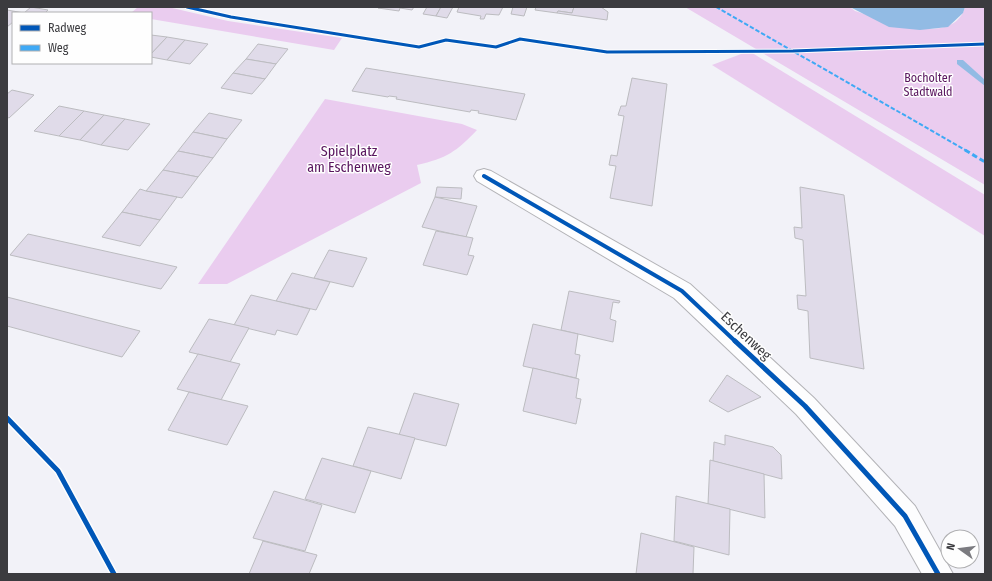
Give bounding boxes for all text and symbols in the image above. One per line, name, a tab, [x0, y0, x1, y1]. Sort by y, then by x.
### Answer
legend	[12, 12, 152, 64]
text: Radweg	[48, 21, 87, 35]
text: Weg	[48, 41, 69, 55]
park label: Bocholter Stadtwald	[903, 71, 953, 99]
park label: Spielplatz am Eschenweg	[307, 143, 391, 176]
street label: Eschenweg	[717, 308, 775, 364]
north arrow	[940, 529, 980, 569]
text: N	[944, 542, 958, 551]

